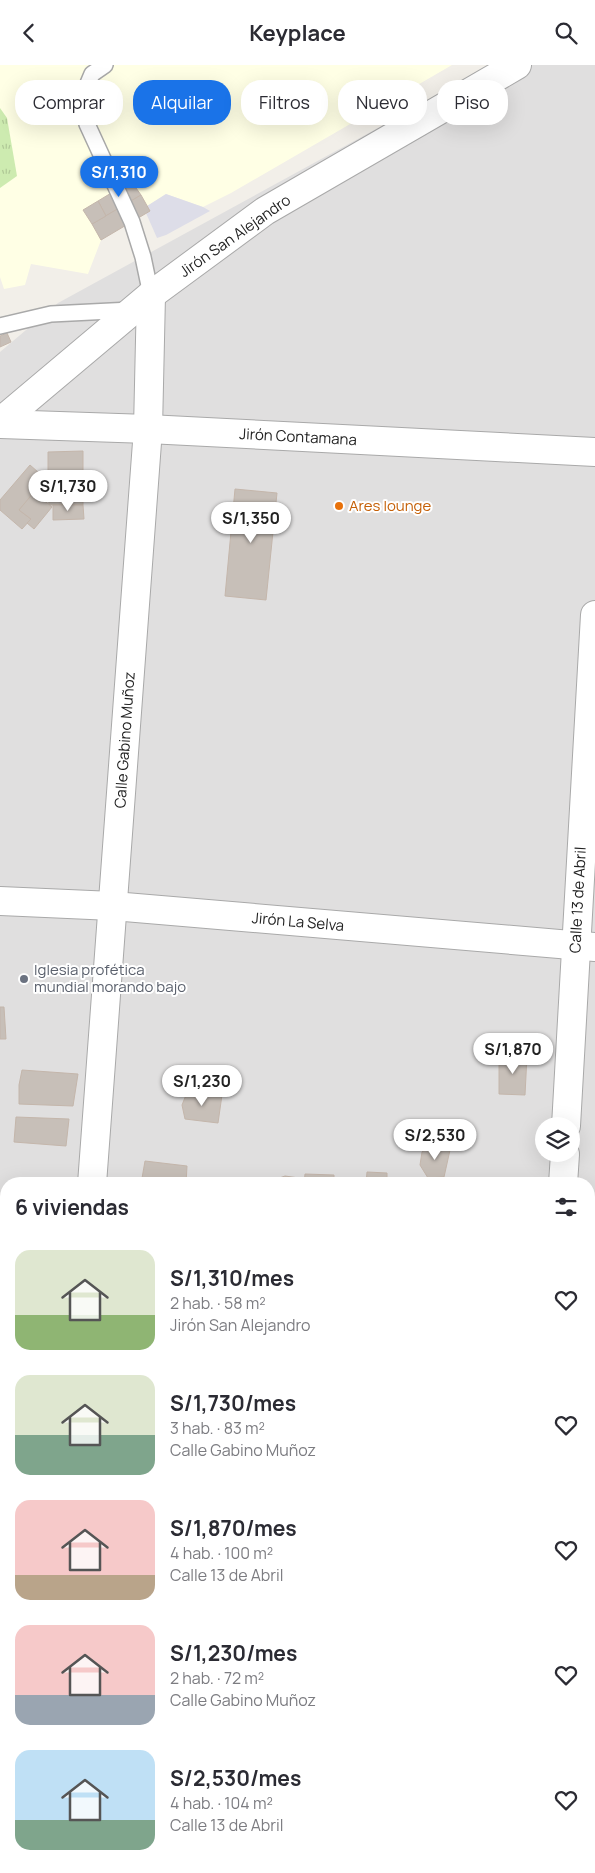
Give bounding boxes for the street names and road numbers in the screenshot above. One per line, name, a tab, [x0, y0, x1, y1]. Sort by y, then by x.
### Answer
street label: Jirón San Alejandro	[175, 189, 295, 282]
street label: Jirón Contamana	[239, 423, 357, 450]
street label: Calle Gabino Muñoz	[109, 671, 140, 809]
street label: Calle 13 de Abril	[564, 846, 591, 954]
street label: Jirón La Selva	[251, 907, 345, 936]

